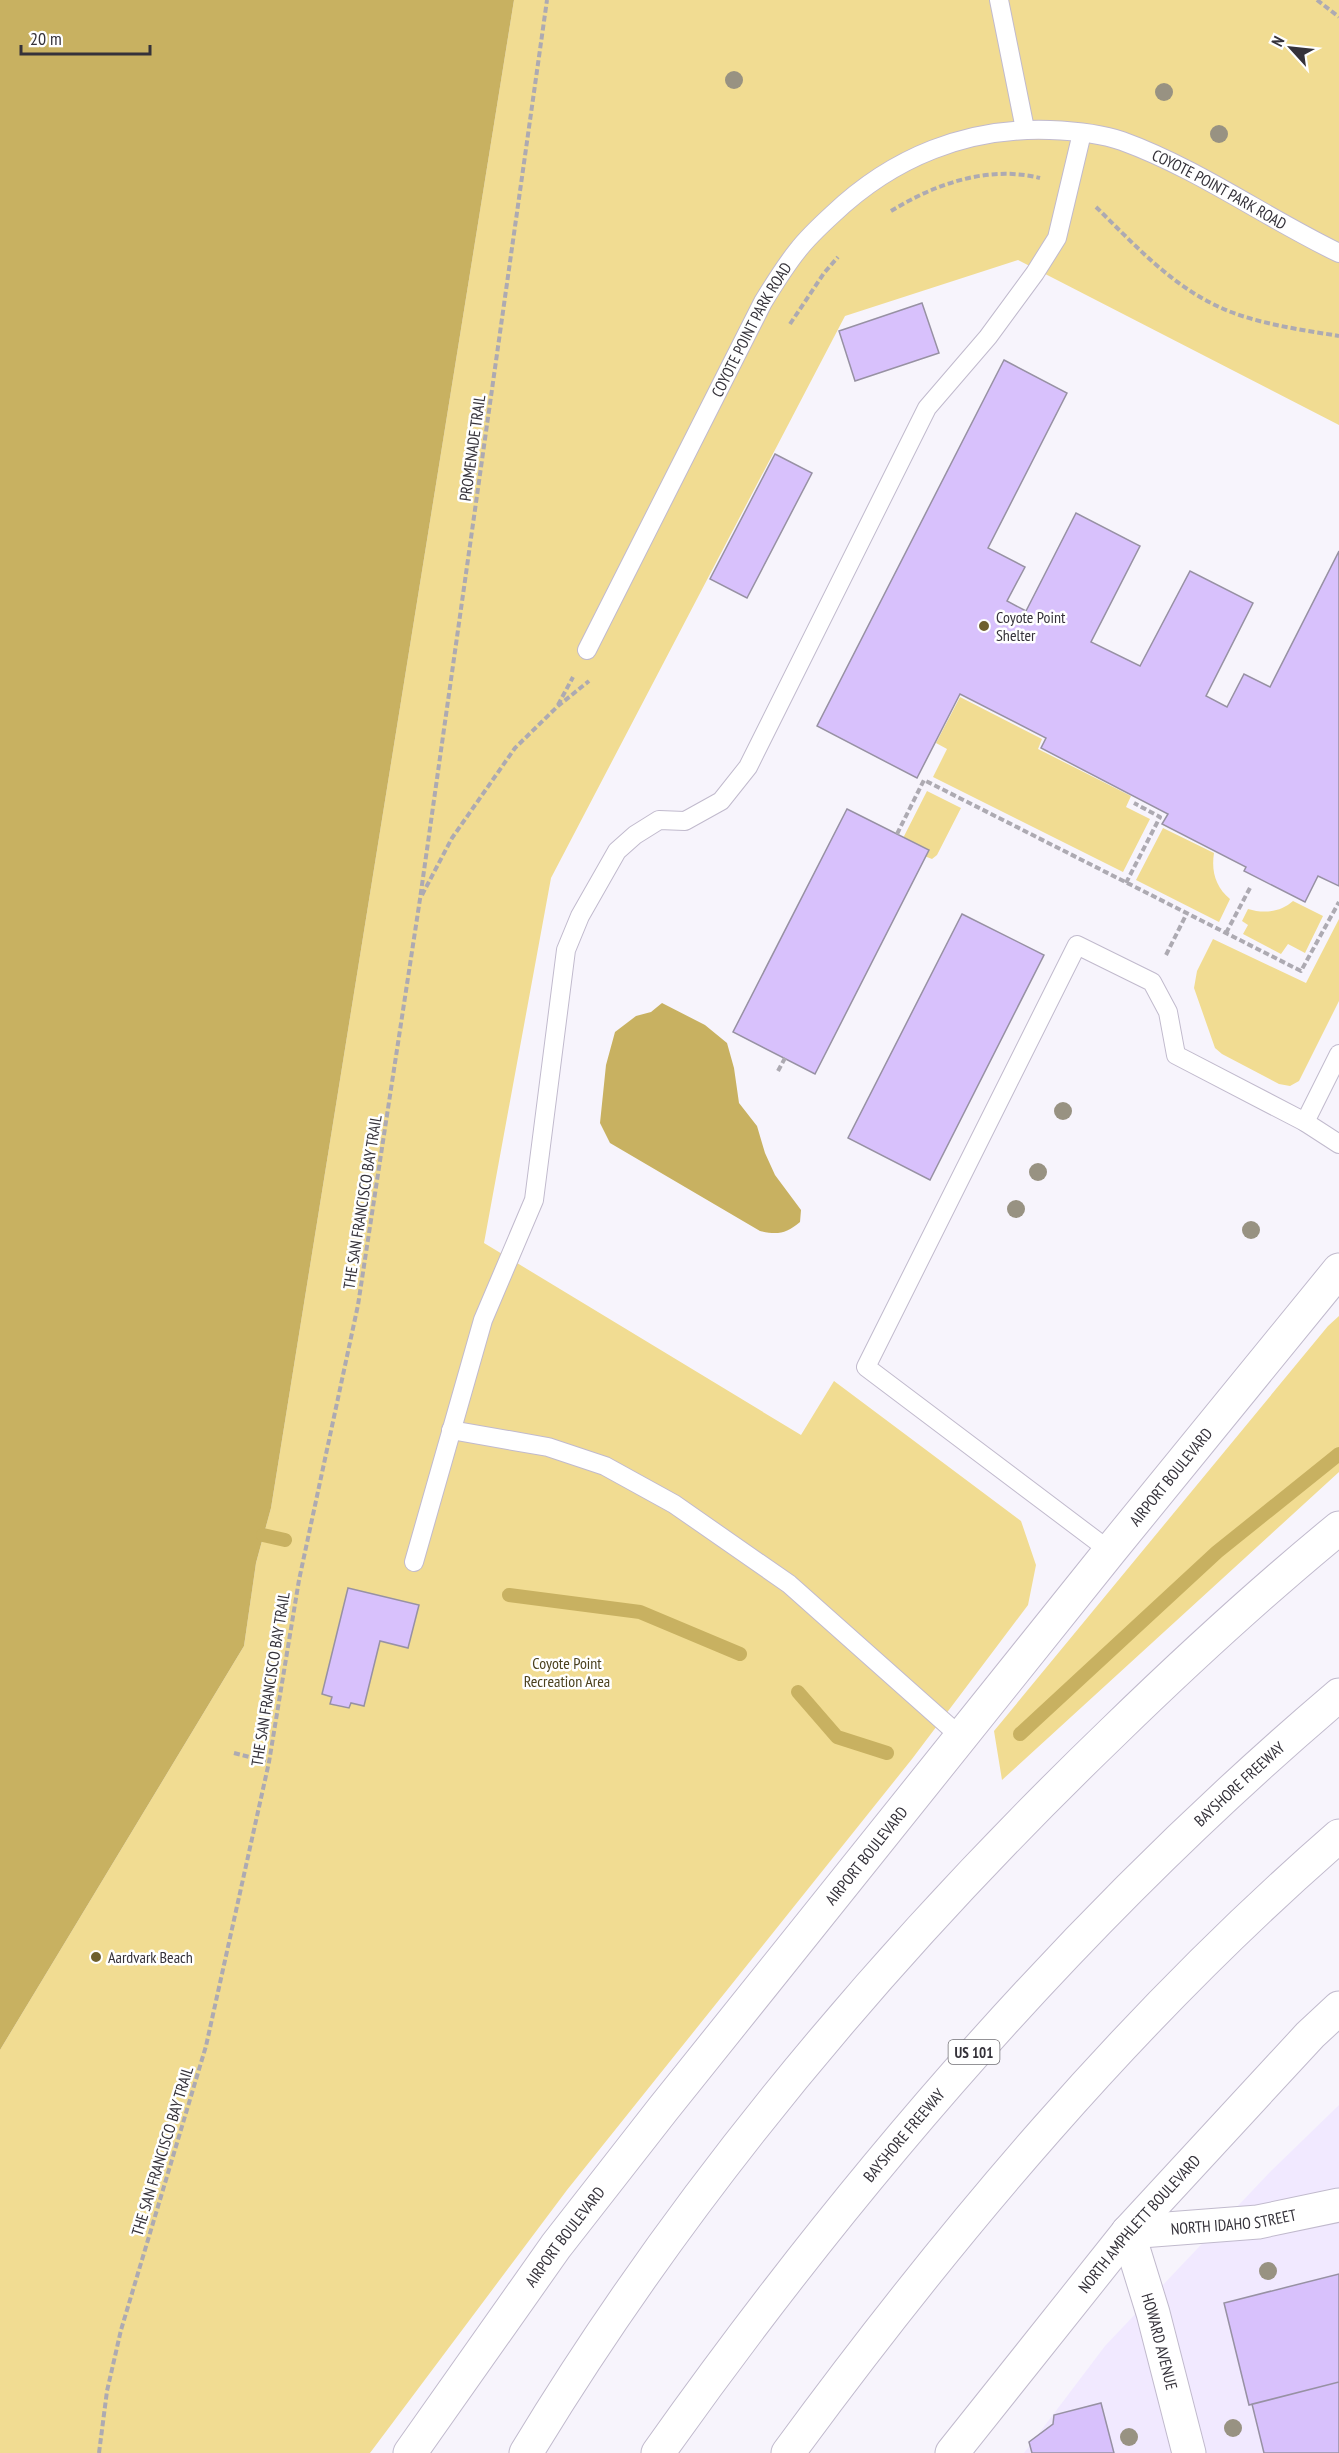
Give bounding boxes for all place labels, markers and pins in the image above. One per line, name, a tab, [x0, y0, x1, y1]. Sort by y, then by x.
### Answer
place label: Coyote Point Shelter	[996, 607, 1066, 645]
marker: Coyote Point Shelter	[977, 619, 991, 633]
place label: Aardvark Beach	[108, 1947, 193, 1967]
marker: Aardvark Beach	[89, 1950, 103, 1964]

